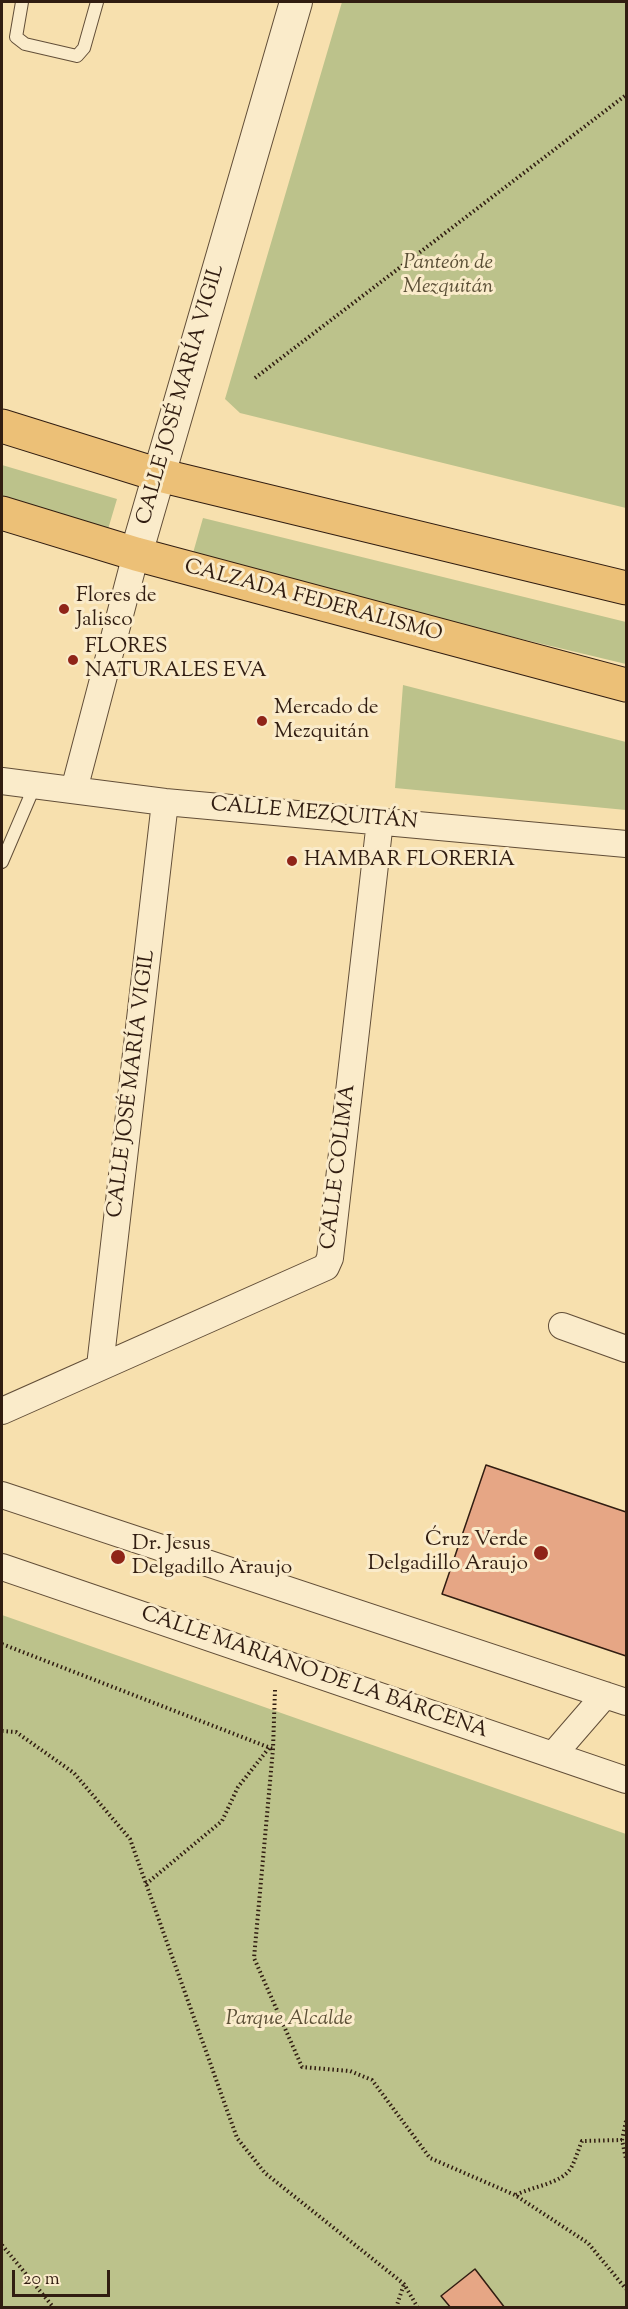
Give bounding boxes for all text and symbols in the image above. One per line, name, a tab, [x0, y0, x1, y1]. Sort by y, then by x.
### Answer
park label: Panteón de Mezquitán	[403, 251, 493, 301]
street label: CALLE JOSÉ MARÍA VIGIL	[133, 262, 231, 528]
street label: CALZADA FEDERALISMO	[181, 555, 445, 649]
place label: Flores de Jalisco	[76, 584, 157, 634]
marker: Flores de Jalisco	[57, 602, 71, 616]
place label: FLORES NATURALES EVA	[85, 635, 267, 685]
marker: FLORES NATURALES EVA	[66, 653, 80, 667]
place label: Mercado de Mezquitán	[274, 696, 379, 746]
marker: Mercado de Mezquitán	[255, 714, 269, 728]
street label: CALLE MEZQUITÁN	[209, 793, 419, 837]
place label: HAMBAR FLORERIA	[304, 848, 515, 874]
marker: HAMBAR FLORERIA	[285, 854, 299, 868]
street label: CALLE JOSÉ MARÍA VIGIL	[104, 949, 162, 1219]
street label: CALLE COLIMA	[317, 1083, 363, 1251]
place label: Ćruz Verde Delgadillo Araujo	[368, 1528, 528, 1578]
place label: Dr. Jesus Delgadillo Araujo	[132, 1532, 292, 1582]
marker: Ćruz Verde Delgadillo Araujo	[532, 1544, 550, 1562]
marker: Dr. Jesus Delgadillo Araujo	[109, 1548, 127, 1566]
street label: CALLE MARIANO DE LA BÁRCENA	[137, 1603, 491, 1745]
park label: Parque Alcalde	[226, 2007, 352, 2033]
scale bar	[15, 2258, 112, 2296]
text: 20 m	[23, 2267, 60, 2293]

